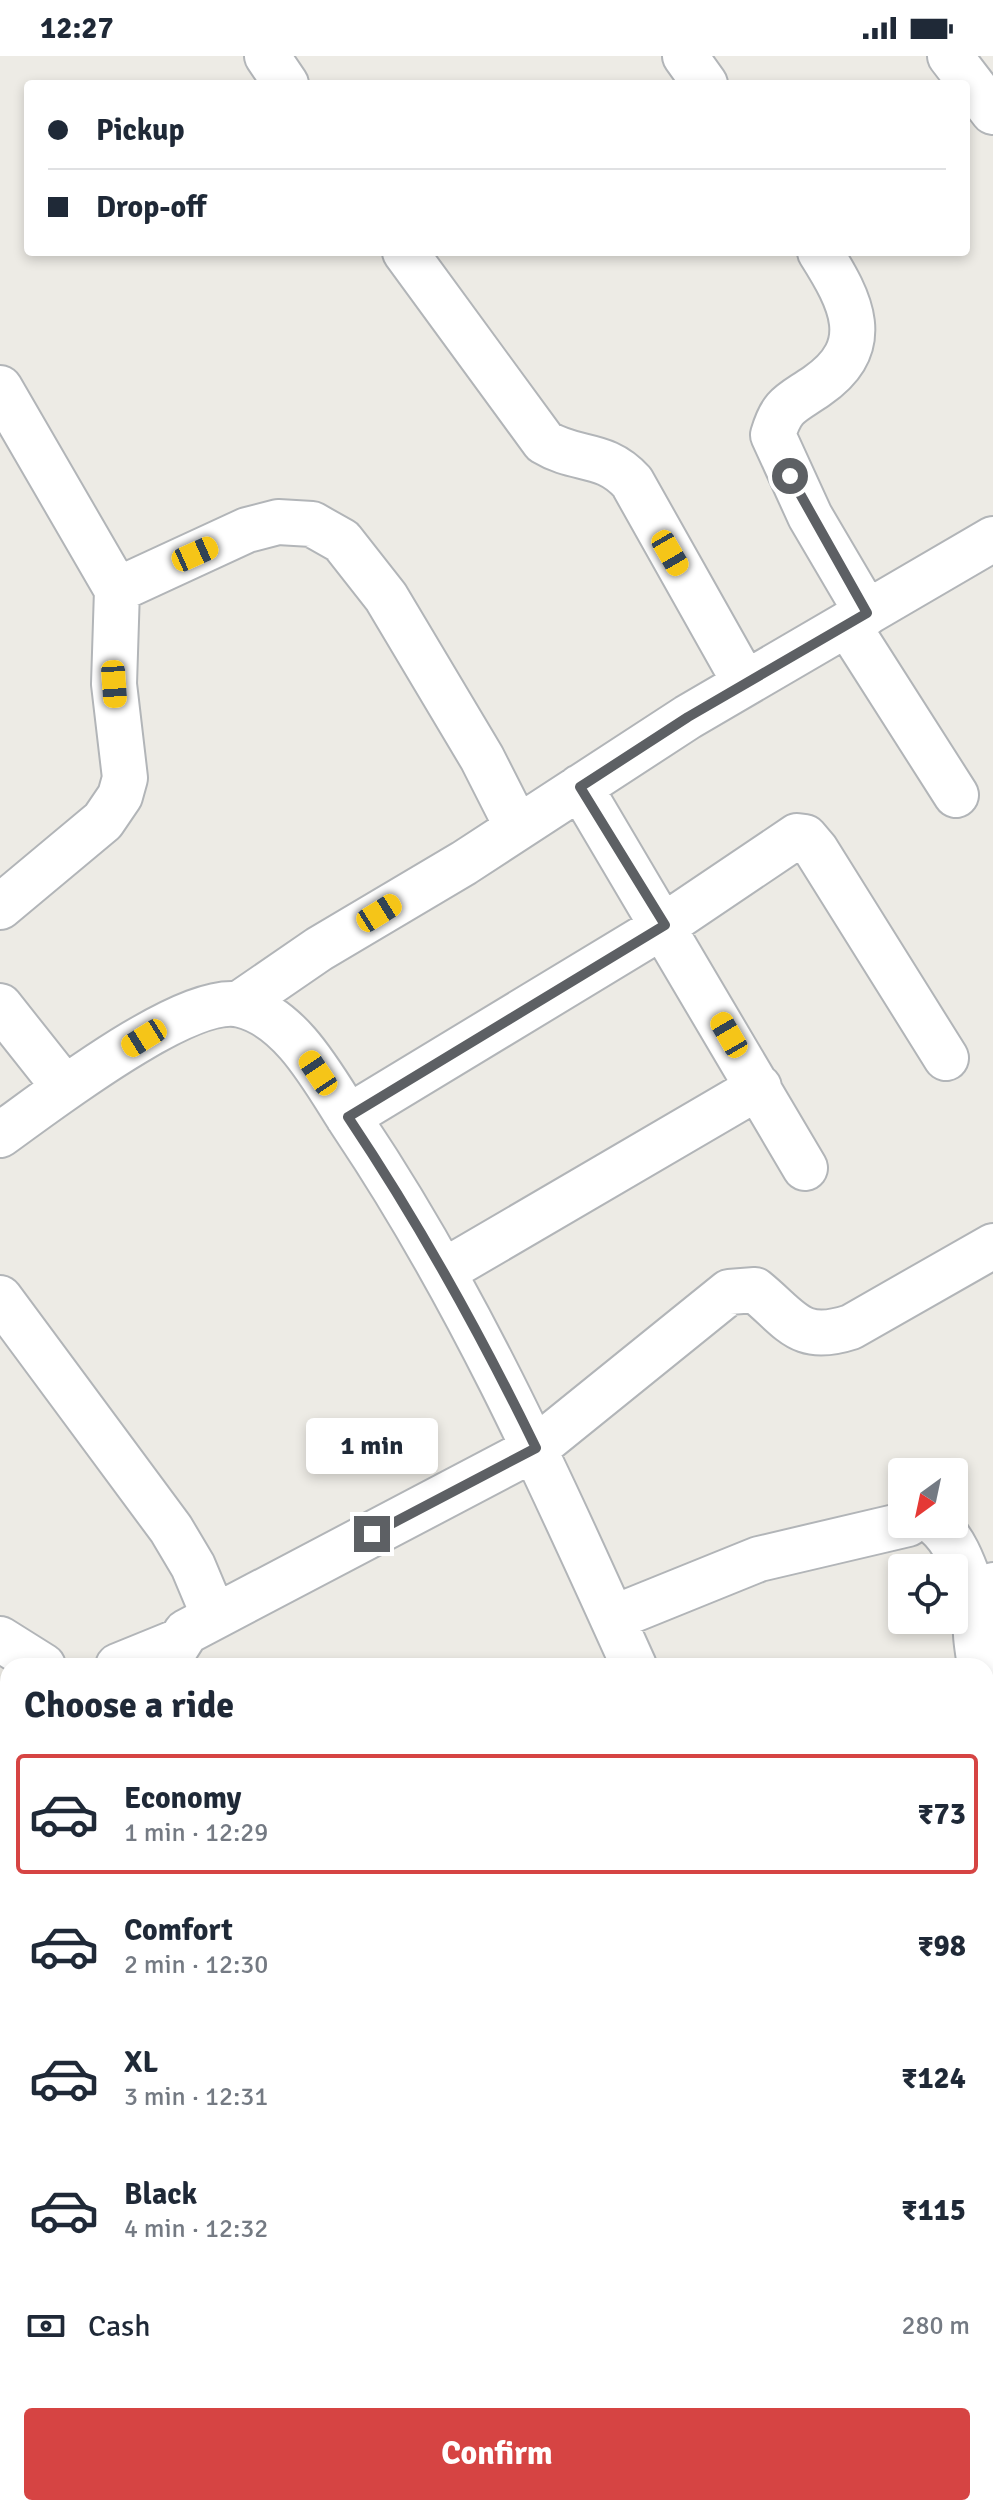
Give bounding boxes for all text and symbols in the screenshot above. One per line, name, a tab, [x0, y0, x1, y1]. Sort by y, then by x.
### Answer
text: 12:27	[40, 10, 114, 47]
text: Pickup	[96, 112, 185, 149]
text: Drop-off	[96, 189, 206, 226]
route start	[772, 458, 808, 494]
car	[648, 526, 692, 580]
car	[168, 533, 222, 575]
car	[100, 659, 128, 709]
car	[352, 890, 406, 936]
car	[707, 1008, 751, 1062]
car	[117, 1015, 171, 1061]
car	[295, 1046, 341, 1100]
callout: 1 min	[306, 1418, 438, 1474]
text: 1 min	[341, 1430, 403, 1462]
north arrow	[888, 1458, 968, 1538]
map controls	[888, 1458, 968, 1634]
route end	[354, 1516, 390, 1552]
button: locate	[888, 1554, 968, 1634]
text: Choose a ride	[24, 1683, 234, 1728]
icon: car	[28, 1778, 100, 1850]
text: Economy	[124, 1780, 241, 1817]
text: ₹73	[917, 1796, 966, 1833]
text: 1 min · 12:29	[124, 1817, 268, 1849]
icon: car	[28, 1910, 100, 1982]
text: Comfort	[124, 1912, 233, 1949]
text: ₹98	[917, 1928, 966, 1965]
text: 2 min · 12:30	[124, 1949, 268, 1981]
icon: car	[28, 2042, 100, 2114]
text: XL	[124, 2044, 158, 2081]
text: ₹124	[901, 2060, 966, 2097]
text: 3 min · 12:31	[124, 2081, 268, 2113]
icon: car	[28, 2174, 100, 2246]
text: Black	[124, 2176, 197, 2213]
text: ₹115	[901, 2192, 966, 2229]
text: 4 min · 12:32	[124, 2213, 268, 2245]
icon: cash	[24, 2304, 68, 2348]
text: Cash	[88, 2308, 151, 2345]
text: 280 m	[901, 2310, 970, 2342]
button: Confirm	[24, 2408, 970, 2500]

